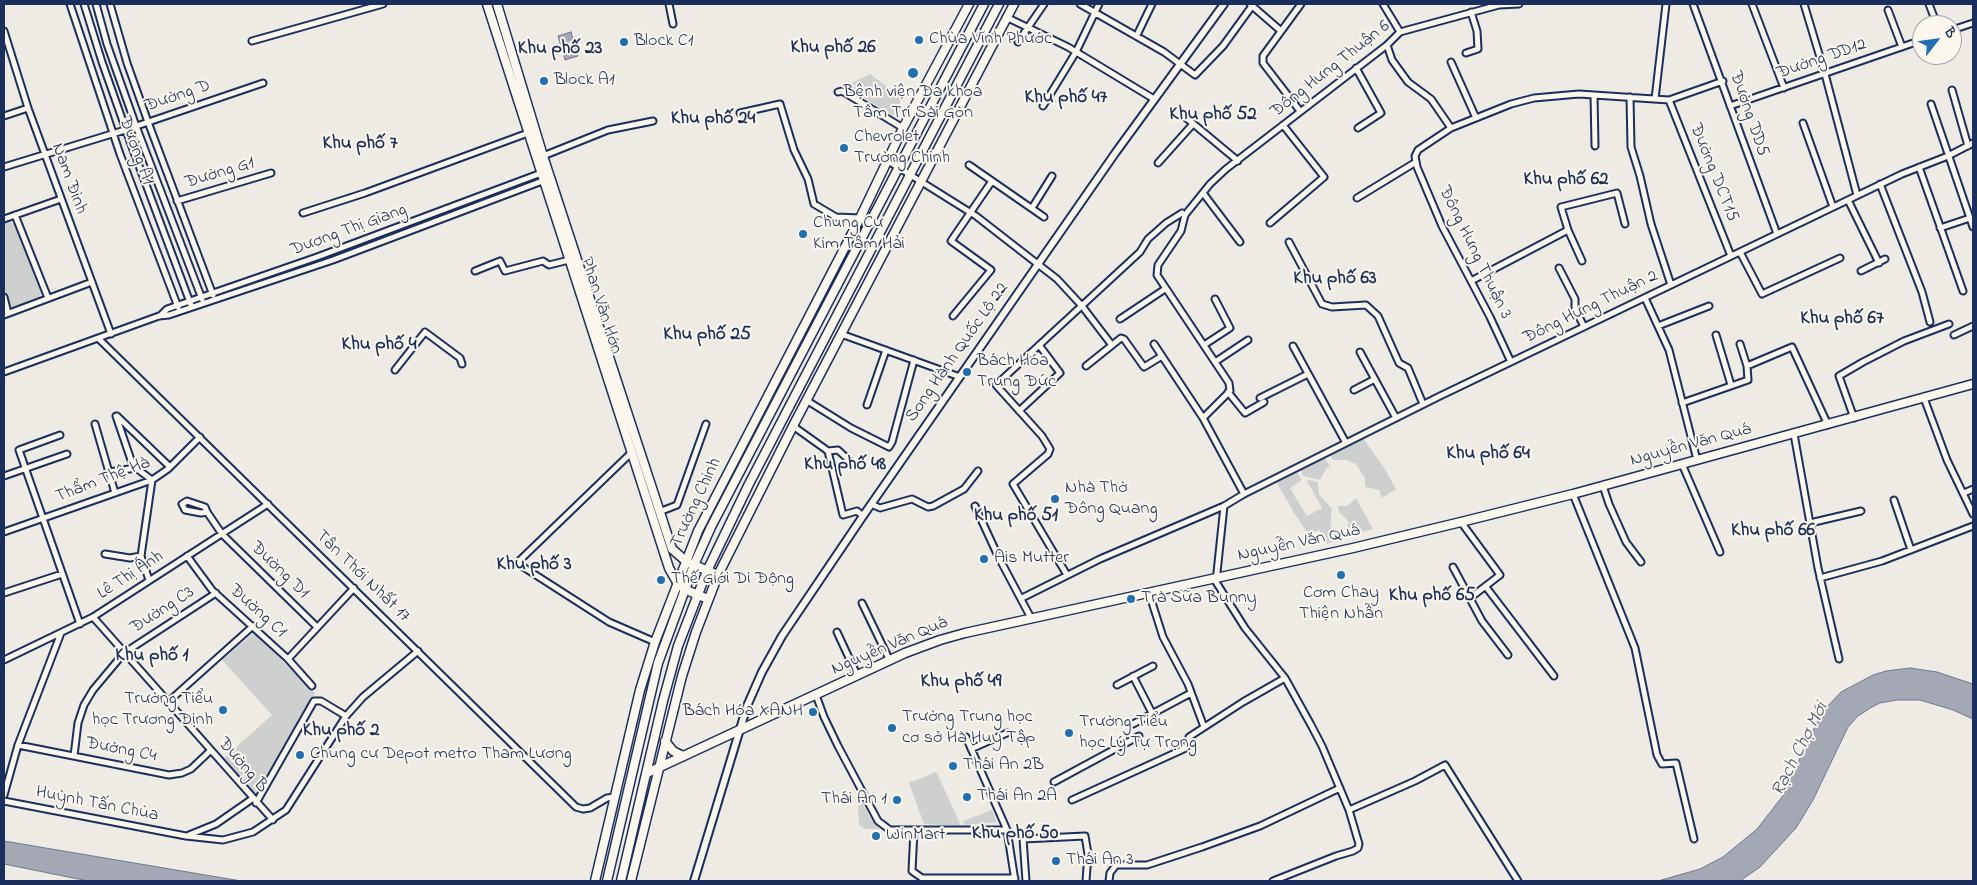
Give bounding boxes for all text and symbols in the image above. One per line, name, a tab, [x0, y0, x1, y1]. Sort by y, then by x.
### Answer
north arrow	[1912, 15, 1962, 65]
street label: Đông Hưng Thuận 6	[1267, 17, 1395, 123]
text: B	[1938, 23, 1961, 42]
place label: Chùa Vĩnh Phước	[929, 29, 1052, 51]
place label: Block C1	[634, 31, 693, 53]
marker: Chùa Vĩnh Phước	[913, 34, 925, 46]
street label: Đường DD12	[1775, 35, 1869, 85]
marker: Block C1	[618, 36, 630, 48]
district label: Khu phố 26	[790, 38, 876, 60]
district label: Khu phố 23	[518, 39, 602, 61]
marker: Bệnh viện Đa khoa Tâm Trí Sài Gòn	[906, 66, 920, 80]
street label: Đường DD5	[1723, 69, 1773, 159]
place label: Block A1	[554, 70, 615, 92]
marker: Block A1	[538, 75, 550, 87]
street label: Đường D	[143, 76, 213, 118]
place label: Bệnh viện Đa khoa Tâm Trí Sài Gòn	[843, 82, 983, 125]
district label: Khu phố 47	[1025, 88, 1107, 110]
district label: Khu phố 52	[1169, 105, 1257, 127]
district label: Khu phố 24	[671, 109, 755, 131]
street label: Đường A1	[113, 114, 157, 188]
street label: Đường DCT15	[1684, 121, 1742, 225]
place label: Chevrolet Trường Chinh	[854, 127, 950, 170]
district label: Khu phố 7	[322, 134, 398, 156]
street label: Nam Đình	[45, 140, 91, 218]
marker: Chevrolet Trường Chinh	[838, 142, 850, 154]
street label: Đường G1	[183, 153, 257, 195]
district label: Khu phố 62	[1523, 170, 1609, 192]
street label: Đông Hưng Thuận 3	[1432, 183, 1516, 323]
street label: Dương Thị Giang	[288, 200, 410, 262]
place label: Chung Cư Kim Tâm Hải	[813, 213, 905, 255]
marker: Chung Cư Kim Tâm Hải	[797, 228, 809, 240]
street label: Phan Văn Hớn	[574, 255, 626, 357]
street label: Đông Hưng Thuận 2	[1520, 266, 1662, 350]
district label: Khu phố 63	[1293, 269, 1377, 291]
street label: Song Hành Quốc Lộ 22	[902, 279, 1014, 427]
district label: Khu phố 67	[1800, 309, 1884, 331]
district label: Khu phố 25	[663, 325, 751, 347]
district label: Khu phố 4	[341, 335, 417, 357]
place label: Bách Hóa Trung Đức	[977, 351, 1056, 394]
marker: Bách Hóa Trung Đức	[961, 366, 973, 378]
street label: Nguyễn Văn Quá	[1628, 419, 1754, 473]
district label: Khu phố 64	[1446, 444, 1530, 466]
street label: Thẩm Thệ Hà	[53, 453, 153, 509]
street label: Trường Chinh	[667, 455, 727, 551]
district label: Khu phố 48	[804, 455, 886, 477]
place label: Nhà Thờ Đông Quang	[1065, 478, 1158, 520]
marker: Nhà Thờ Đông Quang	[1049, 493, 1061, 505]
district label: Khu phố 51	[974, 506, 1058, 528]
street label: Nguyễn Văn Quá	[1236, 521, 1362, 567]
district label: Khu phố 66	[1731, 521, 1815, 543]
street label: Tân Thới Nhất 17	[310, 526, 414, 628]
street label: Đường D1	[245, 538, 313, 604]
street label: Lê Thị Ánh	[94, 547, 168, 605]
place label: Ais Mutter	[994, 548, 1069, 570]
marker: Ais Mutter	[978, 553, 990, 565]
district label: Khu phố 3	[496, 555, 572, 577]
place label: Thế Giới Di Động	[671, 569, 794, 591]
marker: Cơm Chay Thiện Nhẫn	[1335, 569, 1347, 581]
marker: Thế Giới Di Động	[655, 574, 667, 586]
street label: Đường C1	[224, 581, 290, 643]
street label: Đường C3	[127, 582, 199, 640]
place label: Cơm Chay Thiện Nhẫn	[1299, 583, 1383, 626]
district label: Khu phố 65	[1389, 586, 1475, 608]
place label: Trà Sữa Bunny	[1141, 588, 1257, 610]
marker: Trà Sữa Bunny	[1125, 593, 1137, 605]
street label: Nguyễn Văn Quá	[829, 613, 951, 681]
district label: Khu phố 1	[115, 646, 189, 668]
district label: Khu phố 49	[921, 672, 1001, 694]
place label: Trường Tiểu học Trương Định	[92, 689, 213, 732]
water label: Rạch Chợ Mới	[1768, 699, 1834, 801]
place label: Bách Hóa XANH	[683, 701, 803, 723]
marker: Trường Tiểu học Trương Định	[217, 704, 229, 716]
marker: Bách Hóa XANH	[807, 706, 819, 718]
place label: Trường Trung học cơ sở Hà Huy Tập	[902, 707, 1035, 750]
place label: Trường Tiểu học Lý Tự Trọng	[1079, 712, 1197, 754]
district label: Khu phố 2	[303, 721, 379, 743]
marker: Trường Trung học cơ sở Hà Huy Tập	[886, 722, 898, 734]
marker: Trường Tiểu học Lý Tự Trọng	[1063, 727, 1075, 739]
street label: Đường C4	[84, 734, 158, 768]
street label: Đường B	[212, 734, 272, 798]
place label: Chung cư Depot metro Tham Lương	[310, 744, 572, 766]
marker: Chung cư Depot metro Tham Lương	[294, 749, 306, 761]
place label: Thái An 2B	[963, 755, 1044, 777]
marker: Thái An 2B	[947, 760, 959, 772]
street label: Huỳnh Tấn Chùa	[34, 783, 160, 827]
place label: Thái An 2A	[977, 786, 1057, 808]
place label: Thái An 1	[821, 789, 887, 811]
marker: Thái An 2A	[961, 791, 973, 803]
marker: Thái An 1	[891, 794, 903, 806]
district label: Khu phố 50	[972, 824, 1058, 846]
place label: WinMart	[886, 825, 945, 847]
marker: WinMart	[870, 830, 882, 842]
place label: Thái An 3	[1066, 850, 1134, 872]
marker: Thái An 3	[1050, 855, 1062, 867]

